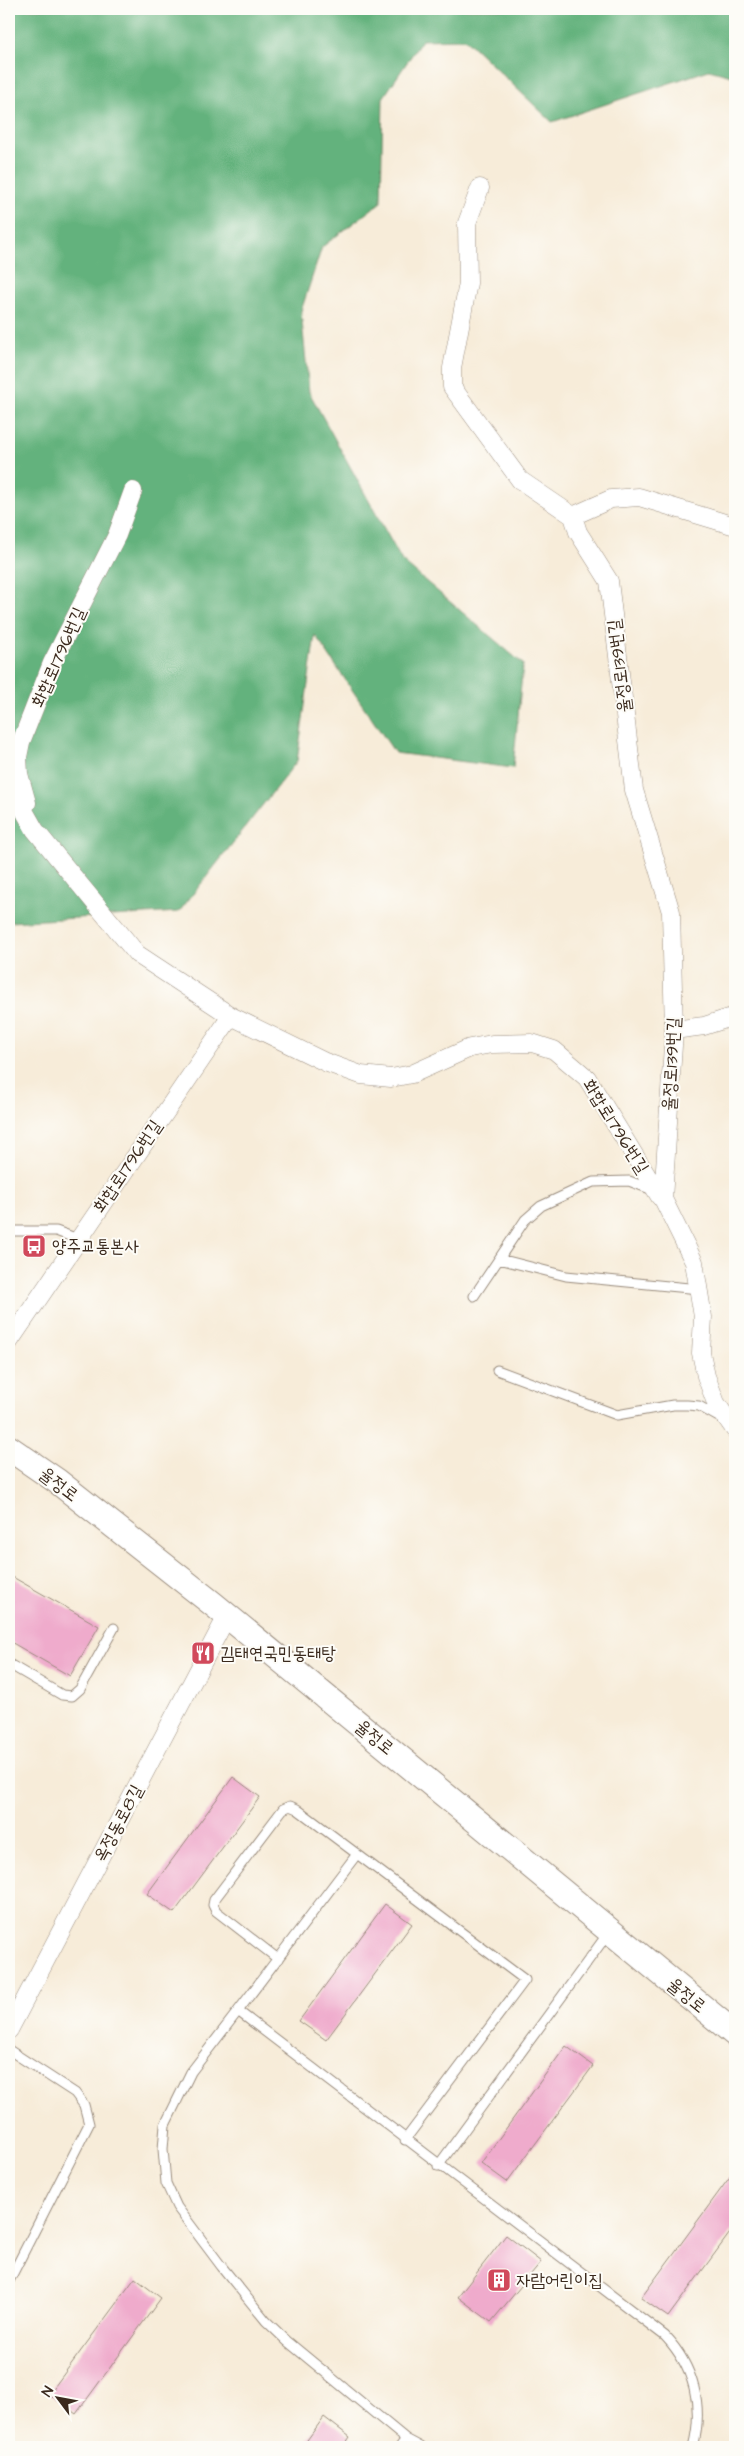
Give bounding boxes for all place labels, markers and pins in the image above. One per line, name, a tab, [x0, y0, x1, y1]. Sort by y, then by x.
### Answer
bus stop icon: 양주교통본사	[21, 1233, 47, 1259]
place label: 양주교통본사	[52, 1234, 139, 1259]
restaurant icon: 김태연국민동태탕	[190, 1640, 216, 1666]
place label: 김태연국민동태탕	[220, 1641, 336, 1666]
building icon: 자람어린이집	[486, 2267, 512, 2293]
place label: 자람어린이집	[516, 2268, 603, 2293]

